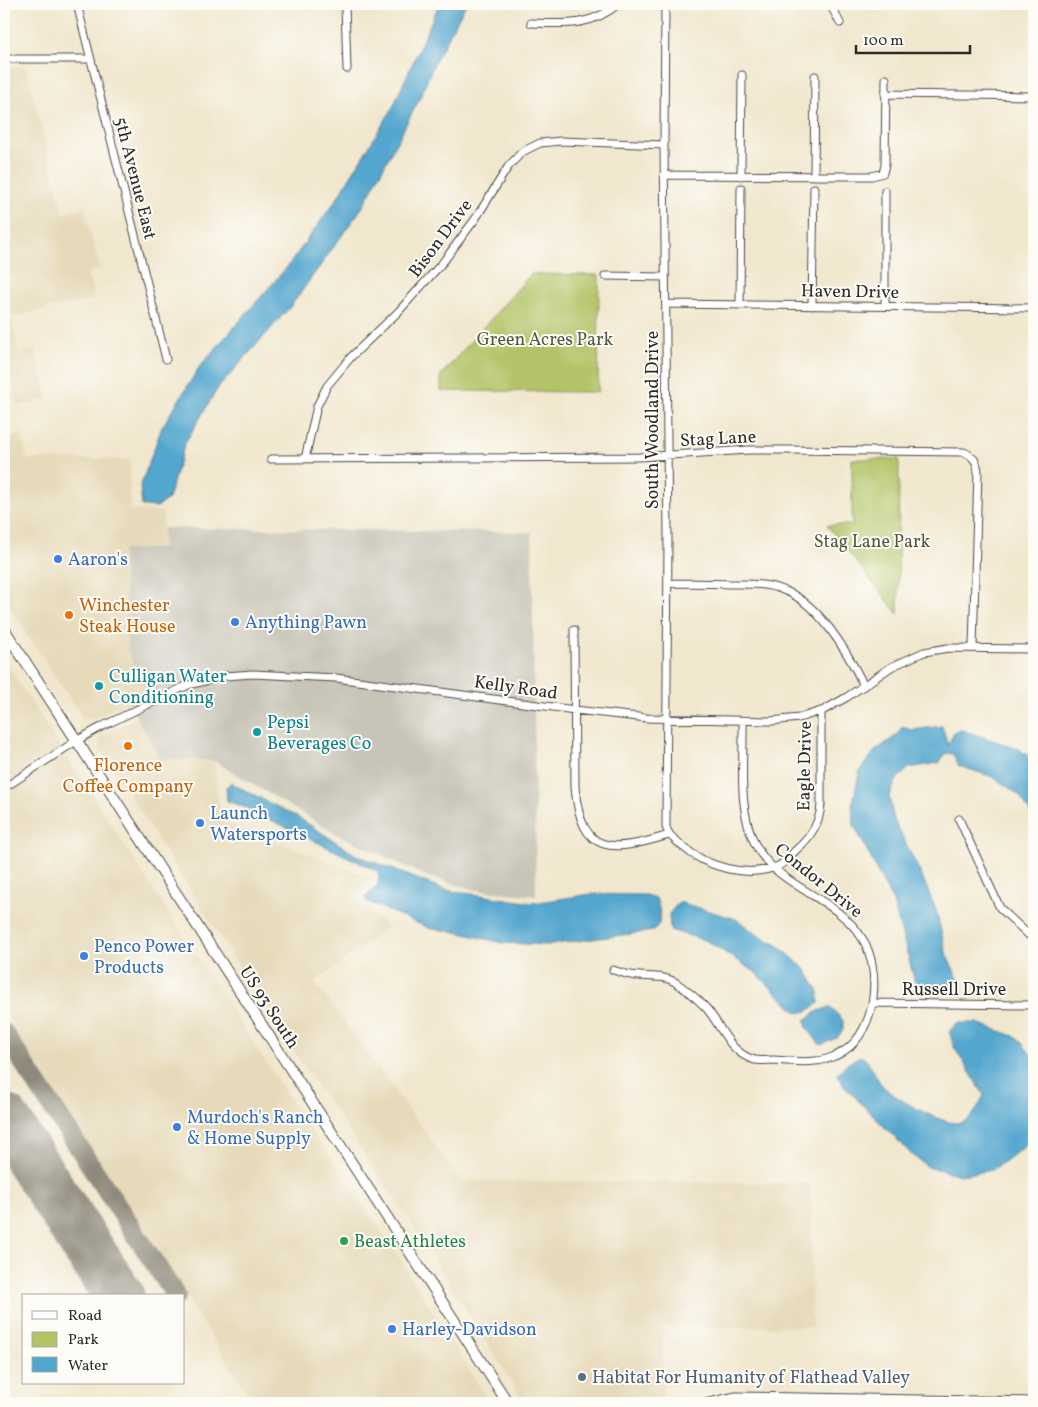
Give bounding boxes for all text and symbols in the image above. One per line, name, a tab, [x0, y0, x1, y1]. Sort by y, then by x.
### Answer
scale bar	[856, 22, 969, 54]
text: 100 m	[863, 31, 903, 52]
street label: 5th Avenue East	[107, 114, 162, 242]
street label: Bison Drive	[403, 195, 479, 283]
street label: Haven Drive	[801, 279, 899, 306]
park label: Green Acres Park	[477, 328, 613, 353]
street label: South Woodland Drive	[641, 331, 666, 509]
street label: Stag Lane	[679, 425, 757, 454]
park label: Stag Lane Park	[814, 530, 931, 555]
place label: Aaron's	[68, 548, 128, 573]
marker: Aaron's	[52, 553, 64, 565]
place label: Winchester Steak House	[79, 594, 176, 640]
marker: Winchester Steak House	[63, 609, 75, 621]
place label: Anything Pawn	[245, 611, 367, 636]
marker: Anything Pawn	[229, 616, 241, 628]
place label: Culligan Water Conditioning	[109, 665, 227, 711]
street label: Kelly Road	[472, 670, 559, 707]
marker: Culligan Water Conditioning	[93, 680, 105, 692]
place label: Pepsi Beverages Co	[267, 711, 371, 757]
street label: Eagle Drive	[792, 721, 819, 811]
marker: Pepsi Beverages Co	[251, 726, 263, 738]
marker: Florence Coffee Company	[122, 740, 134, 752]
place label: Florence Coffee Company	[63, 754, 193, 800]
place label: Launch Watersports	[210, 802, 307, 848]
marker: Launch Watersports	[194, 817, 206, 829]
street label: Condor Drive	[769, 838, 867, 925]
place label: Penco Power Products	[94, 935, 194, 981]
marker: Penco Power Products	[78, 950, 90, 962]
street label: US 93 South	[233, 961, 305, 1054]
street label: Russell Drive	[902, 978, 1006, 1003]
place label: Murdoch's Ranch & Home Supply	[187, 1106, 324, 1152]
marker: Murdoch's Ranch & Home Supply	[171, 1121, 183, 1133]
place label: Beast Athletes	[354, 1230, 466, 1255]
marker: Beast Athletes	[338, 1235, 350, 1247]
legend	[22, 1294, 185, 1384]
text: Road	[68, 1306, 102, 1327]
place label: Harley-Davidson	[402, 1318, 537, 1343]
marker: Harley-Davidson	[386, 1323, 398, 1335]
text: Park	[68, 1330, 99, 1351]
text: Water	[68, 1356, 108, 1377]
place label: Habitat For Humanity of Flathead Valley	[592, 1366, 910, 1391]
marker: Habitat For Humanity of Flathead Valley	[576, 1371, 588, 1383]

